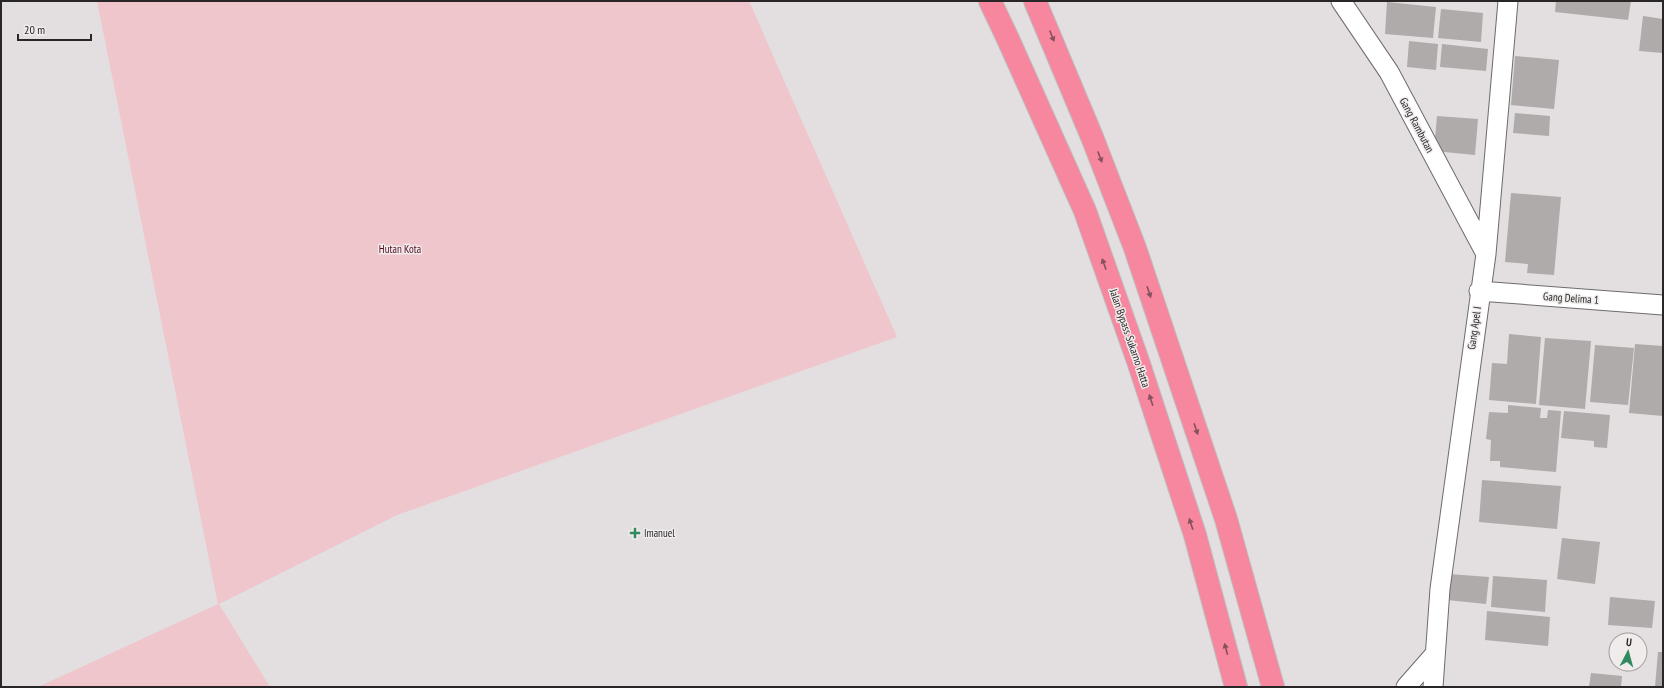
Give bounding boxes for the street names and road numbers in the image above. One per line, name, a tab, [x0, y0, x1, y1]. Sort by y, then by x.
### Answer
street label: Gang Rambutan	[1397, 95, 1437, 155]
street label: Jalan Bypass Sukarno Hatta	[1106, 286, 1153, 389]
street label: Gang Delima 1	[1543, 289, 1599, 307]
street label: Gang Apel I	[1464, 306, 1484, 350]

